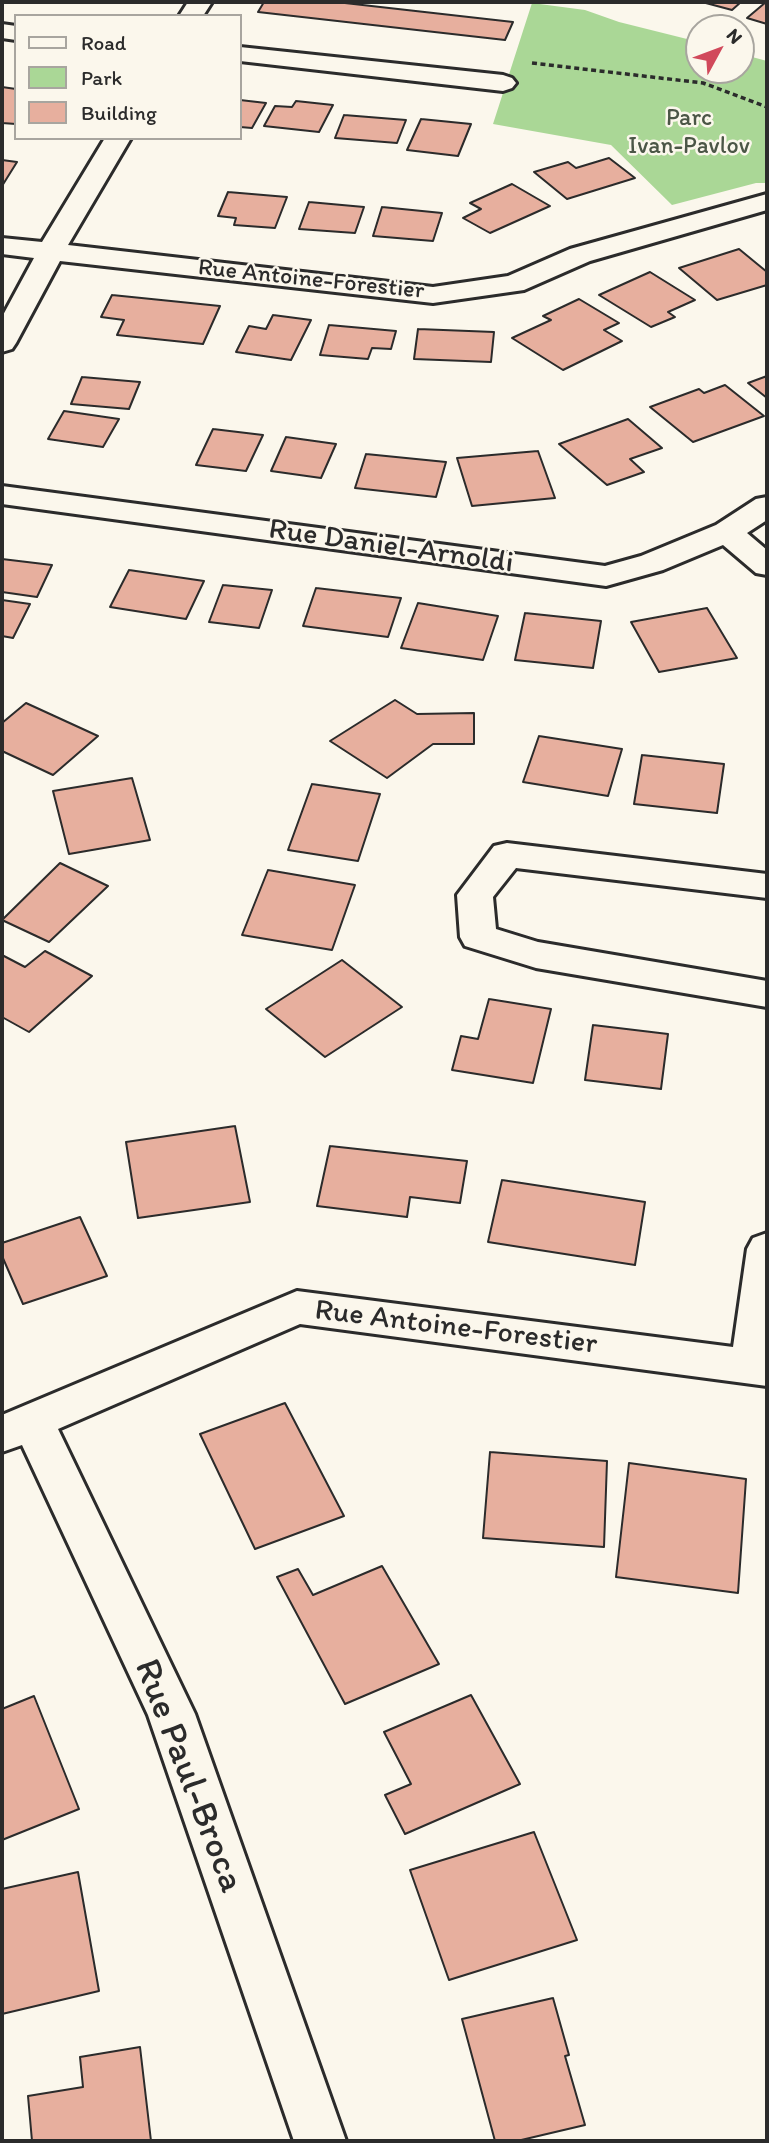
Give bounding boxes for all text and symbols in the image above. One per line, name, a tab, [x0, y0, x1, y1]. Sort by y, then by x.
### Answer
legend	[14, 14, 242, 140]
north arrow	[685, 14, 755, 84]
text: N	[722, 24, 748, 49]
text: Road	[81, 30, 126, 55]
text: Park	[81, 65, 122, 90]
text: Building	[81, 100, 157, 125]
park label: Parc Ivan-Pavlov	[628, 105, 750, 161]
street label: Rue Antoine-Forestier	[197, 254, 425, 306]
street label: Rue Daniel-Arnoldi	[266, 512, 516, 582]
street label: Rue Antoine-Forestier	[313, 1293, 599, 1363]
street label: Rue Paul-Broca	[123, 1653, 253, 1899]

